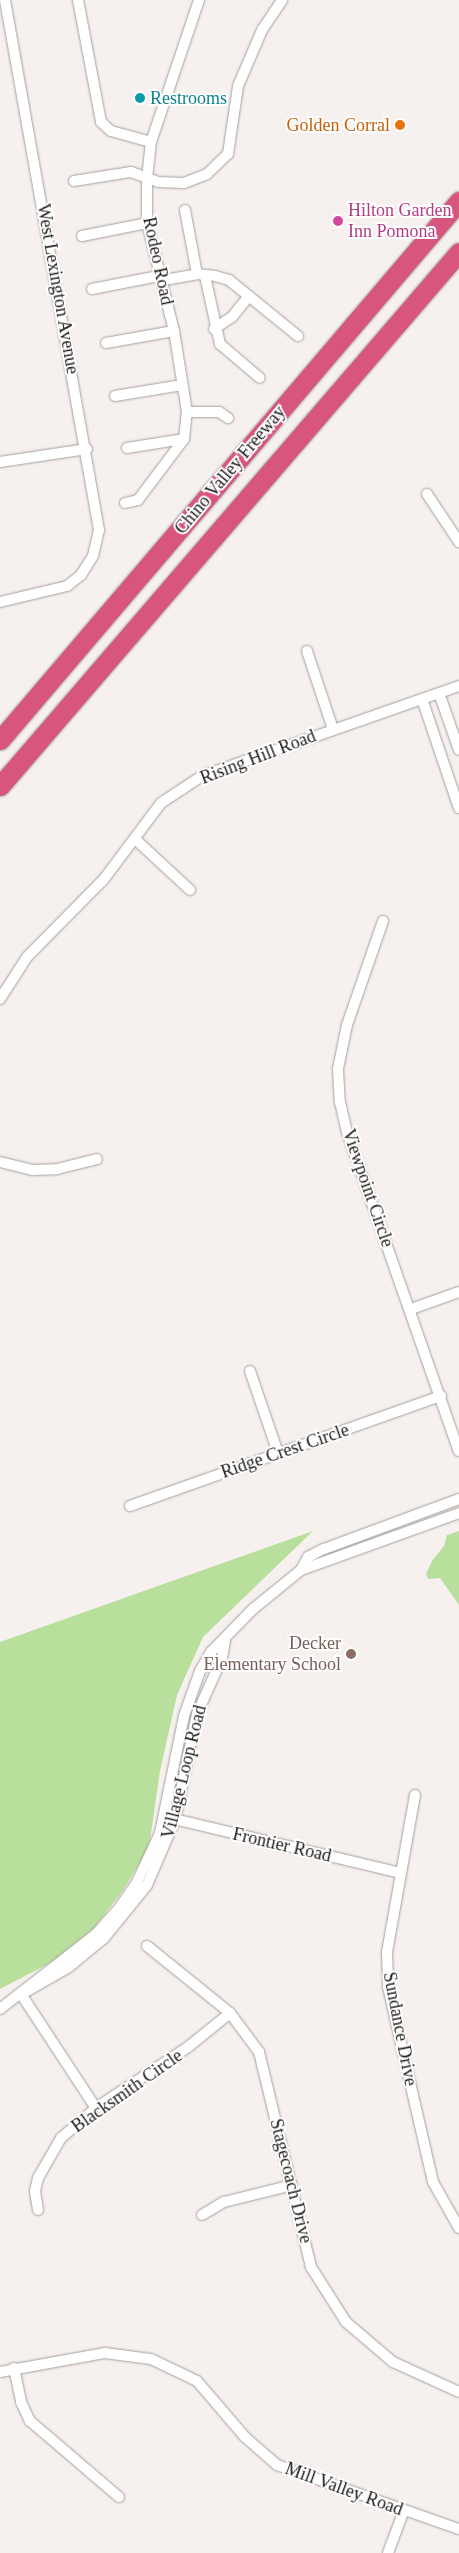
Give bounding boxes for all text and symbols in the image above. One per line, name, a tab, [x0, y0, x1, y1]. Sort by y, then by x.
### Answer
place label: Restrooms	[150, 87, 227, 109]
marker: Restrooms	[134, 92, 146, 104]
place label: Golden Corral	[287, 114, 390, 136]
marker: Golden Corral	[394, 119, 406, 131]
place label: Hilton Garden Inn Pomona	[348, 200, 451, 242]
street label: West Lexington Avenue	[32, 202, 84, 376]
street label: Rodeo Road	[138, 215, 178, 307]
marker: Hilton Garden Inn Pomona	[332, 215, 344, 227]
street label: Chino Valley Freeway	[170, 401, 290, 539]
street label: Rising Hill Road	[197, 725, 319, 789]
street label: Viewpoint Circle	[338, 1126, 398, 1250]
street label: Ridge Crest Circle	[218, 1419, 352, 1483]
place label: Decker Elementary School	[204, 1633, 341, 1676]
marker: Decker Elementary School	[345, 1648, 357, 1660]
street label: Village Loop Road	[157, 1703, 211, 1841]
street label: Frontier Road	[231, 1823, 333, 1867]
street label: Sundance Drive	[378, 1970, 422, 2088]
street label: Blacksmith Circle	[67, 2045, 187, 2137]
street label: Stagecoach Drive	[265, 2117, 317, 2245]
street label: Mill Valley Road	[282, 2458, 406, 2520]

